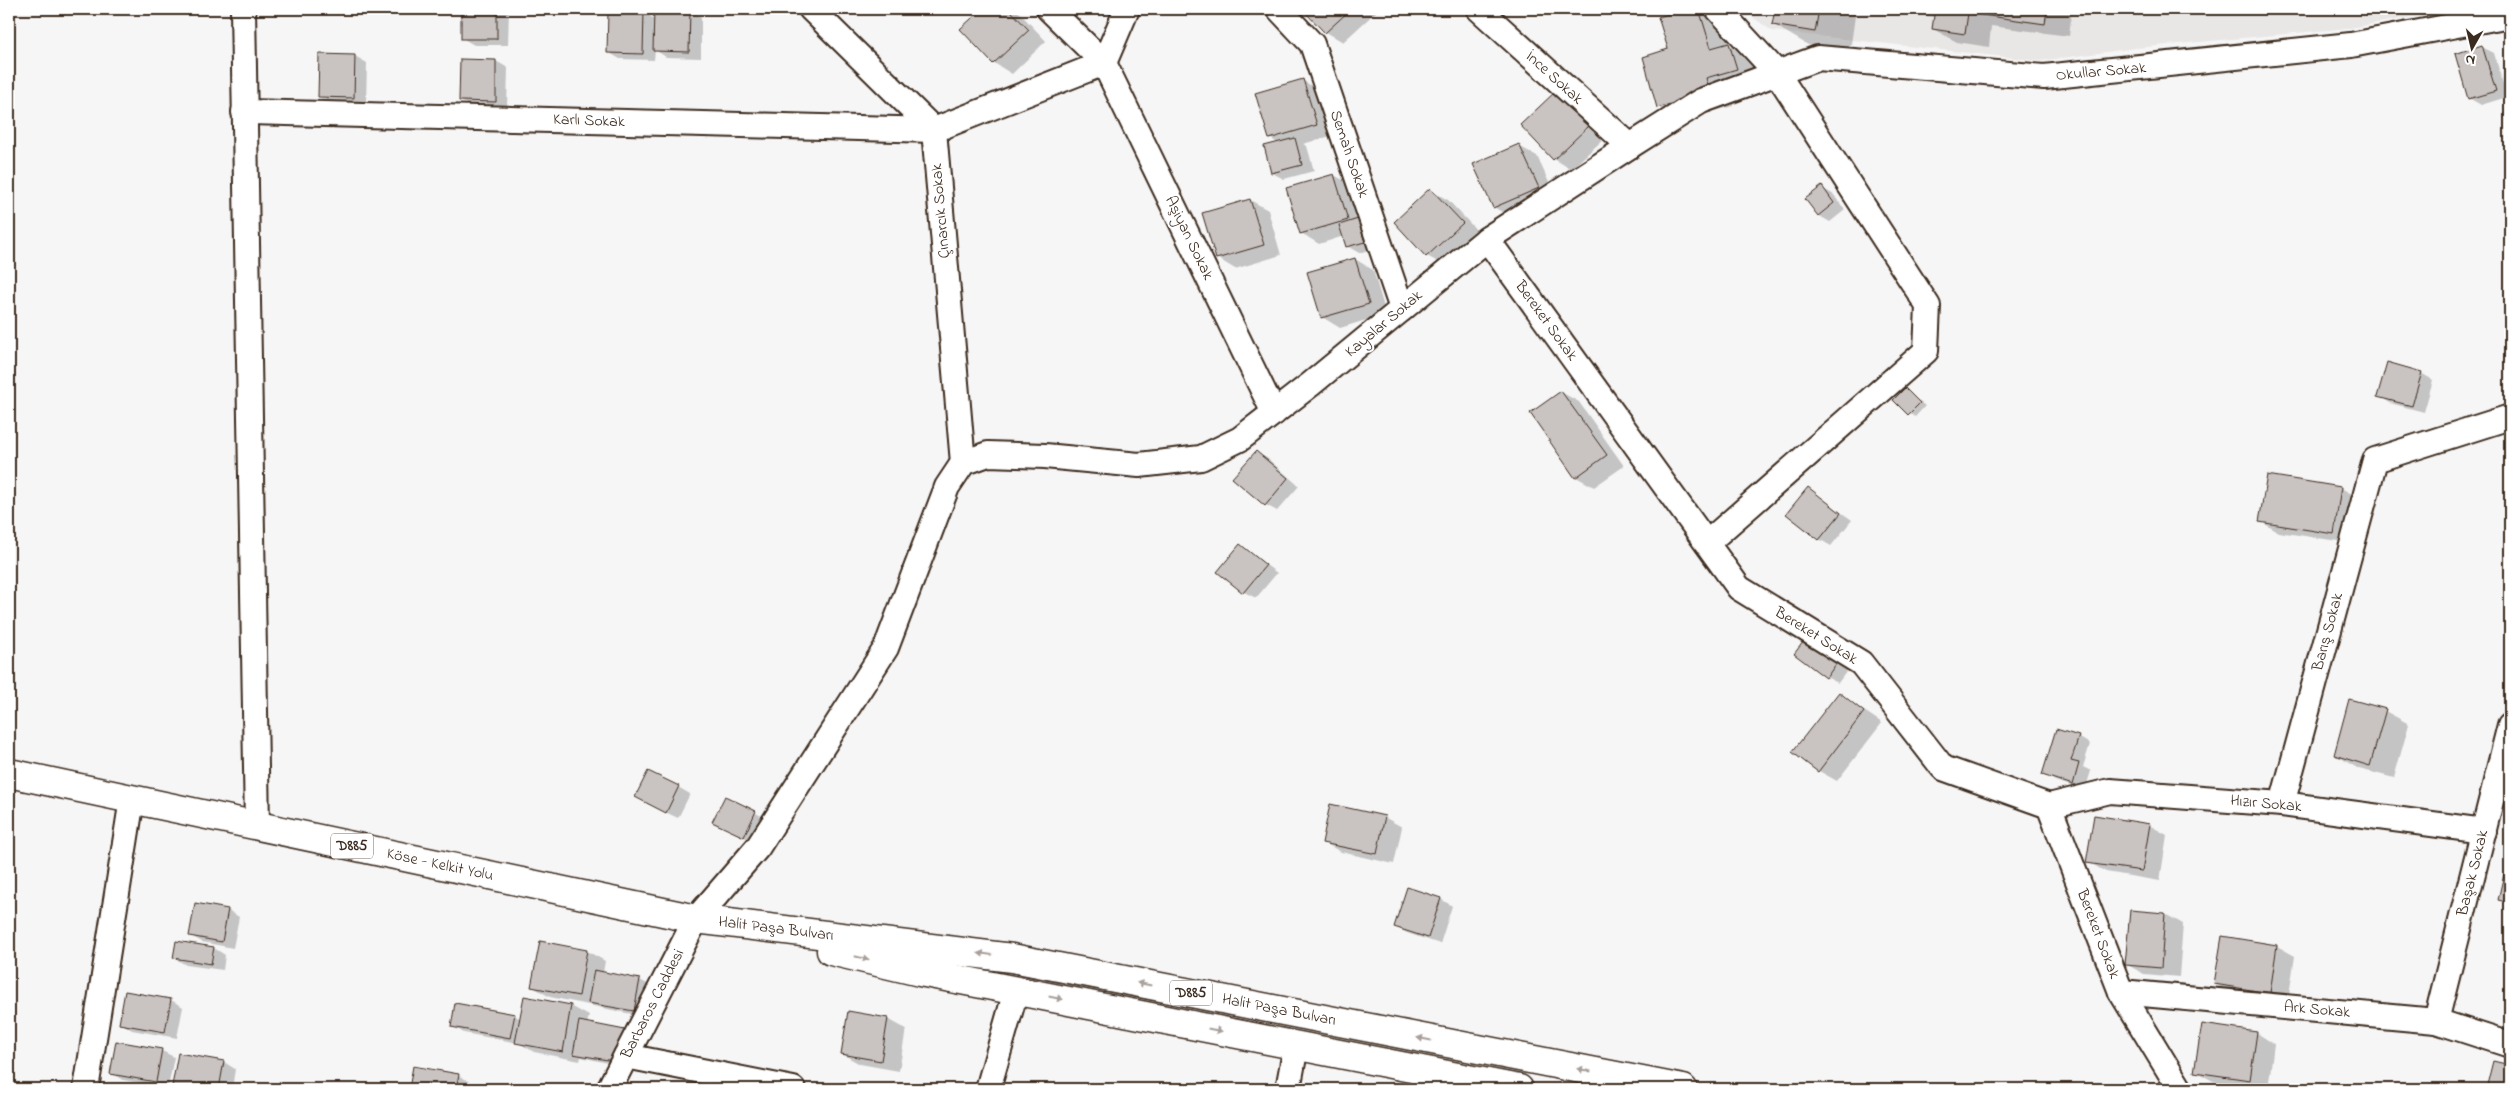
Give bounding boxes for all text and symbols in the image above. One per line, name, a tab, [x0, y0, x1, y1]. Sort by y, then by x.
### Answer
north arrow	[2446, 22, 2496, 72]
street label: İnce Sokak	[1520, 45, 1589, 111]
text: N	[2464, 48, 2477, 70]
street label: Okullar Sokak	[2055, 56, 2148, 88]
street label: Semah Sokak	[1323, 107, 1375, 202]
street label: Karlı Sokak	[553, 108, 626, 134]
street label: Çınarcık Sokak	[925, 162, 957, 259]
street label: Aşiyan Sokak	[1158, 192, 1220, 285]
street label: Bereket Sokak	[1508, 275, 1584, 367]
street label: Kayalar Sokak	[1340, 284, 1429, 364]
street label: Barış Sokak	[2306, 589, 2350, 675]
street label: Bereket Sokak	[1769, 600, 1863, 672]
street label: Hızır Sokak	[2229, 789, 2304, 819]
street label: Başak Sokak	[2450, 826, 2496, 920]
road number: D885	[331, 834, 373, 858]
street label: Köse - Kelkit Yolu	[384, 842, 496, 888]
street label: Bereket Sokak	[2070, 885, 2126, 983]
street label: Halit Paşa Bulvarı	[717, 910, 835, 948]
street label: Barbaros Caddesi	[615, 945, 691, 1064]
one-way arrow	[976, 950, 992, 958]
one-way arrow	[855, 954, 870, 962]
one-way arrow	[1136, 979, 1152, 987]
road number: D885	[1170, 980, 1212, 1006]
street label: Halit Paşa Bulvarı	[1220, 987, 1338, 1033]
one-way arrow	[1048, 995, 1064, 1003]
street label: Ark Sokak	[2283, 995, 2352, 1025]
one-way arrow	[1208, 1026, 1224, 1034]
one-way arrow	[1416, 1034, 1432, 1042]
one-way arrow	[1575, 1065, 1591, 1073]

